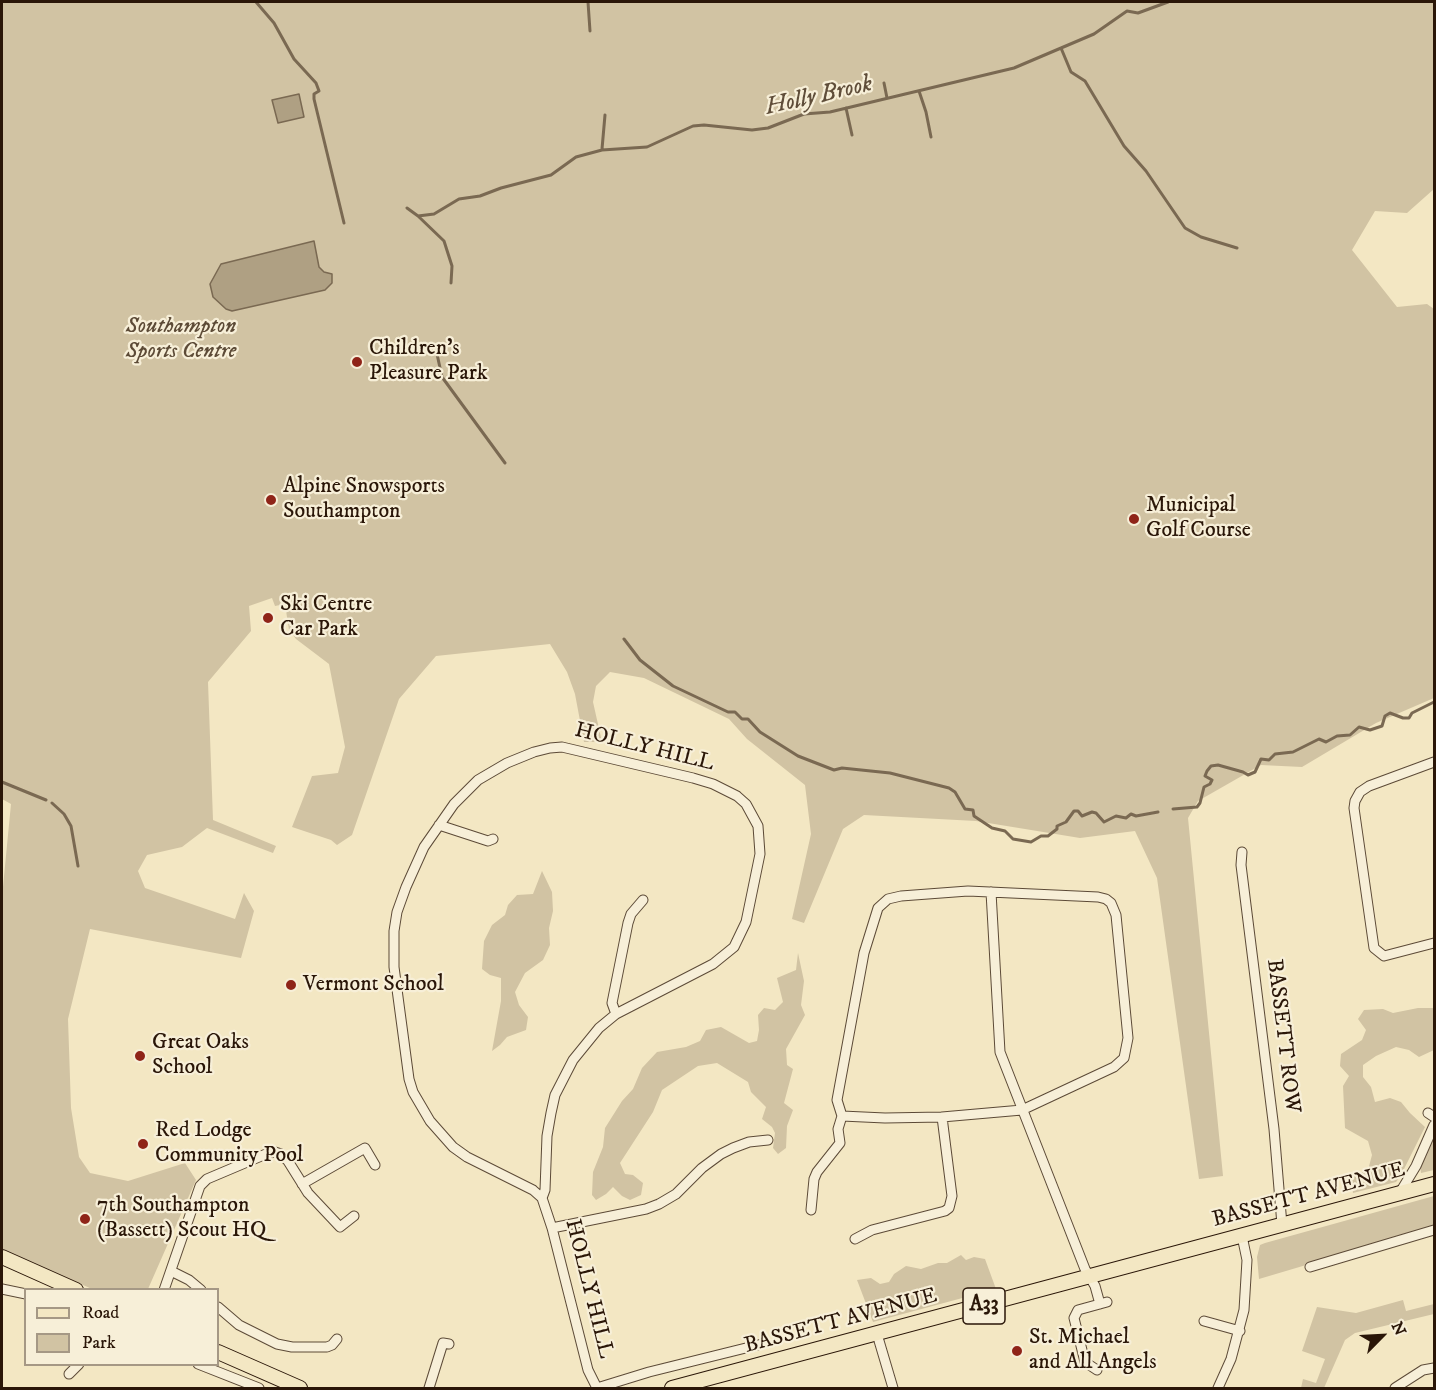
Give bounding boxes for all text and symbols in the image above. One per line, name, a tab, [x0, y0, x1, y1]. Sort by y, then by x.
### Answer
water label: Holly Brook	[763, 71, 875, 123]
park label: Southampton Sports Centre	[126, 314, 236, 366]
place label: Children's Pleasure Park	[369, 336, 488, 388]
marker: Children's Pleasure Park	[350, 355, 364, 369]
place label: Alpine Snowsports Southampton	[283, 474, 445, 526]
marker: Alpine Snowsports Southampton	[264, 493, 278, 507]
place label: Municipal Golf Course	[1146, 493, 1251, 544]
marker: Municipal Golf Course	[1127, 512, 1141, 526]
place label: Ski Centre Car Park	[280, 592, 372, 644]
marker: Ski Centre Car Park	[261, 611, 275, 625]
street label: HOLLY HILL	[572, 718, 716, 778]
street label: BASSETT ROW	[1259, 957, 1305, 1115]
place label: Vermont School	[303, 972, 444, 998]
marker: Vermont School	[284, 978, 298, 992]
place label: Great Oaks School	[152, 1030, 249, 1082]
marker: Great Oaks School	[133, 1049, 147, 1063]
place label: Red Lodge Community Pool	[155, 1118, 303, 1170]
marker: Red Lodge Community Pool	[136, 1137, 150, 1151]
street label: BASSETT AVENUE	[1210, 1158, 1408, 1234]
place label: 7th Southampton (Bassett) Scout HQ	[97, 1193, 266, 1244]
marker: 7th Southampton (Bassett) Scout HQ	[78, 1212, 92, 1226]
street label: HOLLY HILL	[558, 1217, 618, 1361]
street label: BASSETT AVENUE	[742, 1284, 940, 1360]
legend	[24, 1288, 219, 1366]
road number: A33	[963, 1288, 1005, 1324]
text: Road	[82, 1302, 119, 1324]
north arrow	[1352, 1306, 1412, 1366]
text: N	[1387, 1319, 1410, 1339]
place label: St. Michael and All Angels	[1029, 1325, 1157, 1376]
text: Park	[82, 1332, 116, 1354]
marker: St. Michael and All Angels	[1010, 1344, 1024, 1358]

